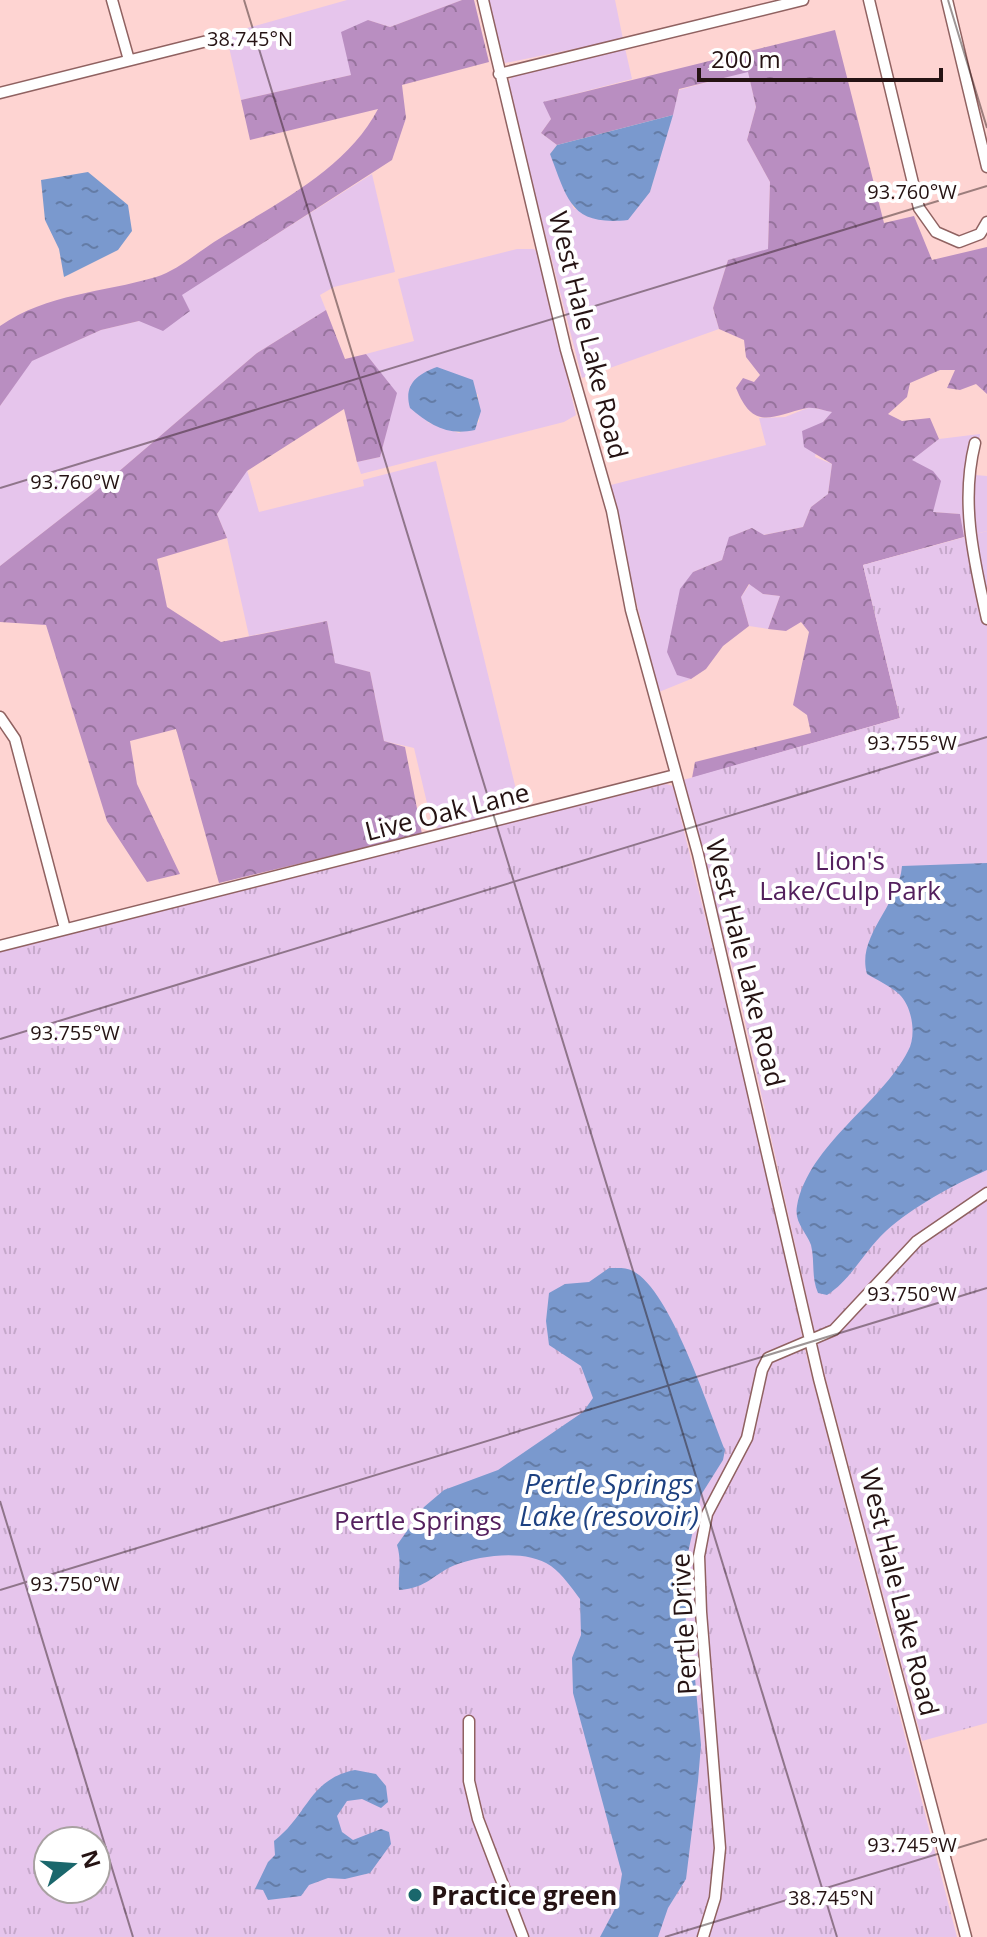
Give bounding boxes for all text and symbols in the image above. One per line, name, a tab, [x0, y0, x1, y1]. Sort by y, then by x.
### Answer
text: 38.745°N	[207, 25, 293, 52]
scale bar	[699, 32, 941, 82]
text: 200 m	[711, 42, 781, 75]
text: 93.760°W	[867, 178, 957, 205]
street label: West Hale Lake Road	[541, 208, 637, 462]
text: 93.760°W	[30, 468, 120, 495]
text: 93.755°W	[867, 729, 957, 756]
street label: Live Oak Lane	[361, 773, 533, 849]
street label: West Hale Lake Road	[698, 836, 794, 1090]
park label: Lion's Lake/Culp Park	[759, 842, 941, 908]
text: 93.755°W	[30, 1019, 120, 1046]
text: 93.750°W	[867, 1280, 957, 1307]
water label: Pertle Springs Lake (resovoir)	[519, 1464, 699, 1534]
street label: West Hale Lake Road	[852, 1465, 948, 1719]
park label: Pertle Springs	[334, 1502, 502, 1538]
street label: Pertle Drive	[661, 1552, 705, 1696]
text: 93.750°W	[30, 1570, 120, 1597]
north arrow	[32, 1825, 112, 1905]
text: 93.745°W	[867, 1831, 957, 1858]
text: N	[75, 1846, 109, 1872]
place label: Practice green	[431, 1877, 617, 1913]
text: 38.745°N	[788, 1884, 874, 1911]
marker: Practice green	[406, 1886, 424, 1904]

